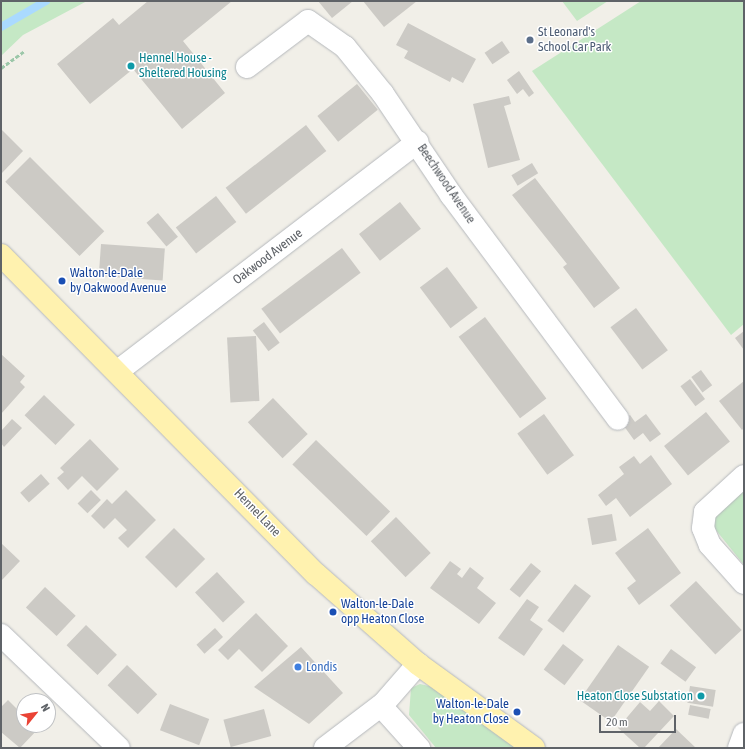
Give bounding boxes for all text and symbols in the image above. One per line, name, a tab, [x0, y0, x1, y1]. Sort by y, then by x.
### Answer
place label: St Leonard's School Car Park	[538, 25, 611, 56]
marker: St Leonard's School Car Park	[525, 35, 535, 45]
place label: Hennel House - Sheltered Housing	[139, 51, 227, 82]
marker: Hennel House - Sheltered Housing	[126, 61, 136, 71]
street label: Beechwood Avenue	[414, 141, 478, 227]
street label: Oakwood Avenue	[230, 226, 306, 288]
place label: Walton-le-Dale by Oakwood Avenue	[70, 266, 166, 297]
marker: Walton-le-Dale by Oakwood Avenue	[57, 276, 67, 286]
street label: Hennel Lane	[230, 486, 284, 540]
place label: Walton-le-Dale opp Heaton Close	[341, 597, 424, 628]
marker: Walton-le-Dale opp Heaton Close	[328, 607, 338, 617]
place label: Londis	[306, 659, 337, 675]
marker: Londis	[293, 662, 303, 672]
place label: Heaton Close Substation	[577, 688, 693, 704]
marker: Heaton Close Substation	[696, 691, 706, 701]
north arrow	[16, 693, 56, 733]
place label: Walton-le-Dale by Heaton Close	[433, 697, 509, 728]
text: N	[39, 702, 52, 713]
marker: Walton-le-Dale by Heaton Close	[512, 707, 522, 717]
scale bar	[601, 707, 678, 733]
text: 20 m	[606, 715, 628, 729]

